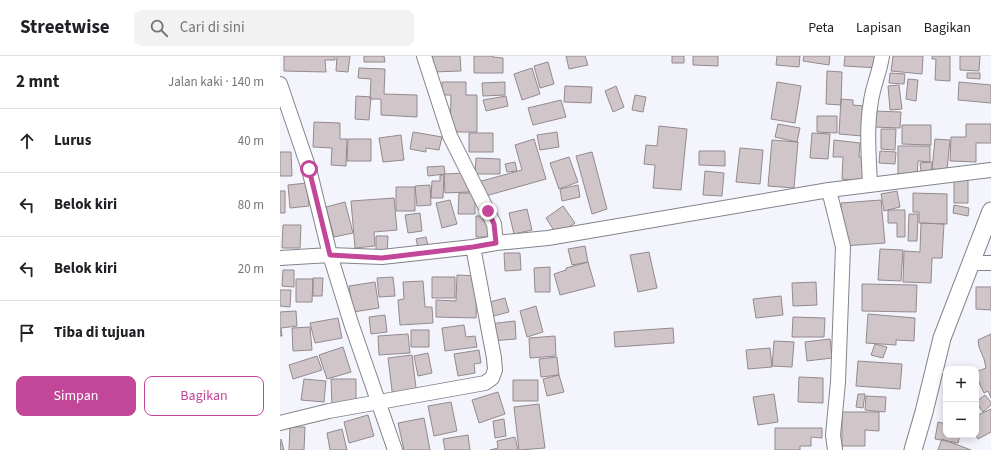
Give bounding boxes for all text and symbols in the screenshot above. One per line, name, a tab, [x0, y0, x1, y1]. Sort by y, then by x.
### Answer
search box	[134, 10, 414, 46]
text: Streetwise	[20, 14, 110, 41]
icon: search	[148, 17, 170, 39]
text: Cari di sini	[180, 17, 245, 38]
text: Peta	[808, 18, 834, 38]
text: Lapisan	[856, 18, 902, 38]
text: Bagikan	[924, 18, 971, 38]
text: 2 mnt	[16, 70, 59, 94]
text: Jalan kaki · 140 m	[168, 73, 264, 91]
icon: ahead	[16, 130, 38, 152]
text: Lurus	[54, 130, 91, 151]
text: 40 m	[238, 132, 264, 150]
route start	[300, 160, 318, 178]
icon: left	[16, 194, 38, 216]
text: Belok kiri	[54, 194, 117, 215]
text: 80 m	[238, 196, 264, 214]
route end	[479, 202, 497, 220]
icon: left	[16, 258, 38, 280]
text: Belok kiri	[54, 258, 117, 279]
text: 20 m	[238, 260, 264, 278]
icon: arrive	[16, 322, 38, 344]
text: Tiba di tujuan	[54, 322, 145, 343]
map controls	[943, 366, 979, 438]
button: +	[943, 366, 979, 402]
button: Simpan	[16, 376, 136, 416]
button: Bagikan	[144, 376, 264, 416]
button: −	[943, 402, 979, 438]

